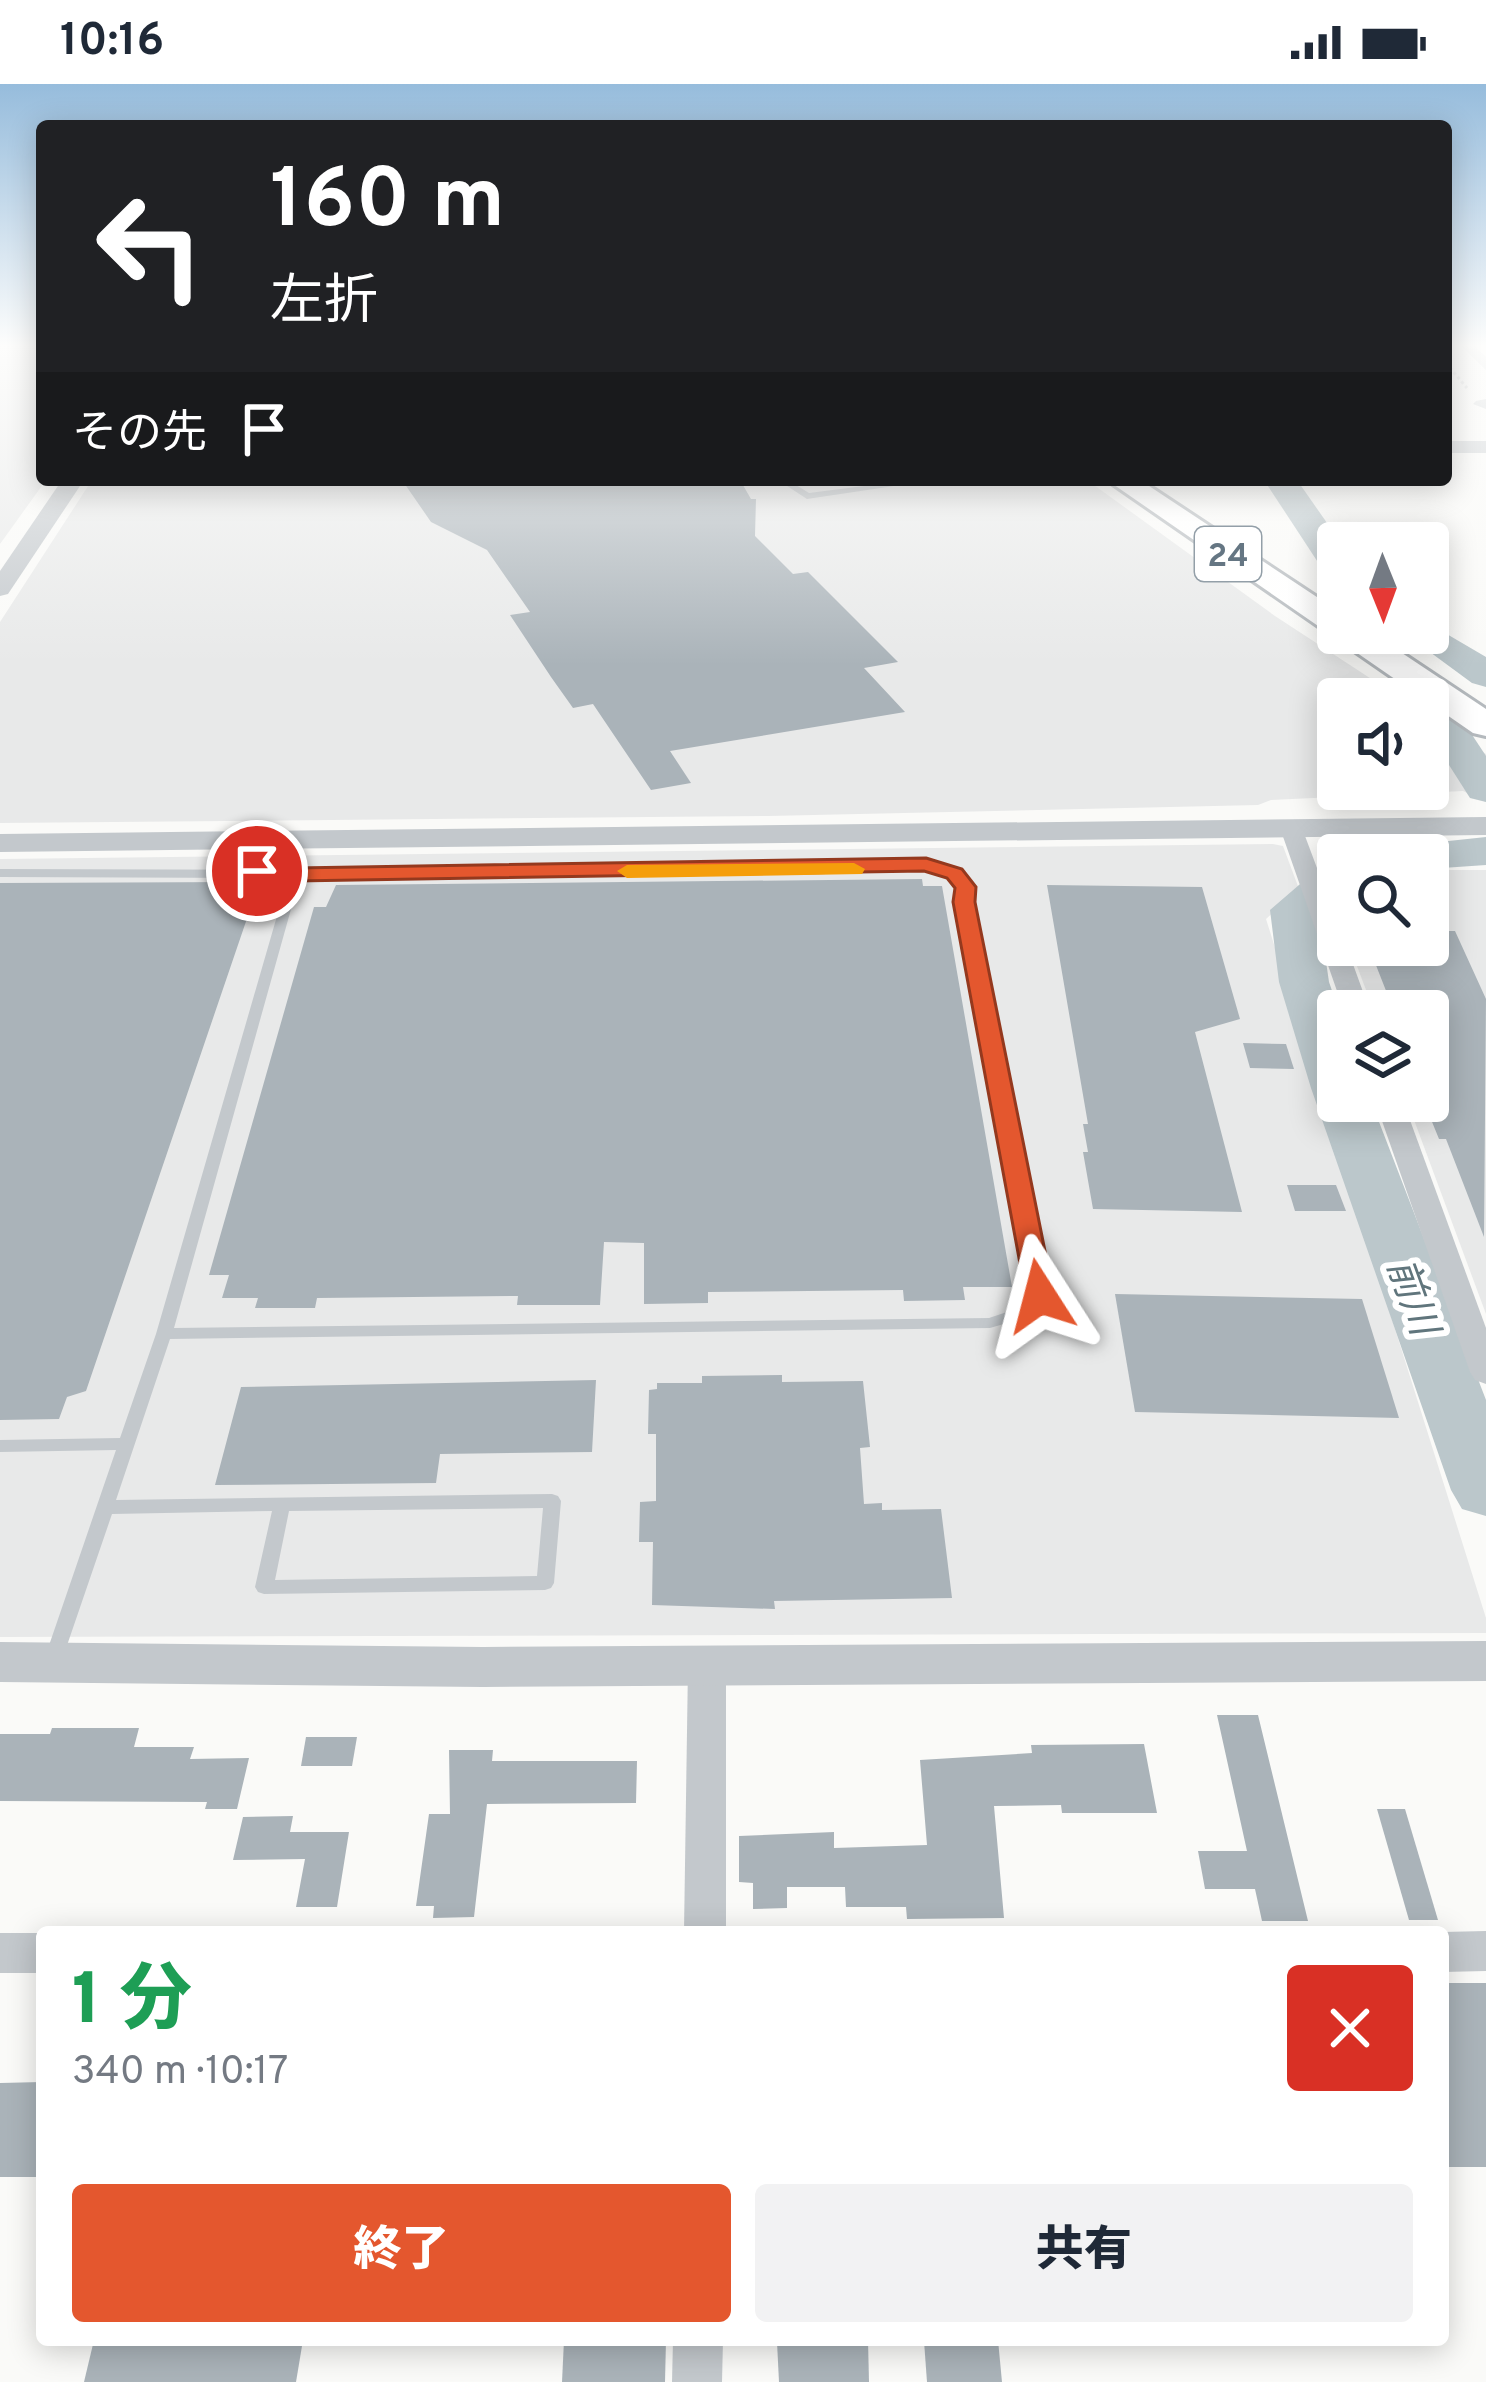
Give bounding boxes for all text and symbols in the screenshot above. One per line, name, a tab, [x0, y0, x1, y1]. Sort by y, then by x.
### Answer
text: 10:16	[60, 14, 164, 71]
text: 160 m	[270, 151, 505, 257]
icon: left	[72, 168, 228, 324]
text: 左折	[270, 270, 378, 339]
icon: arrive	[231, 396, 297, 462]
text: その先	[72, 407, 207, 464]
north arrow	[1317, 522, 1449, 654]
map controls	[1317, 522, 1449, 1122]
road number: 24	[1195, 527, 1261, 581]
button: sound	[1317, 678, 1449, 810]
pin	[206, 820, 308, 922]
button: search	[1317, 834, 1449, 966]
icon: arrive	[224, 838, 290, 904]
button: layers	[1317, 990, 1449, 1122]
position arrow	[977, 1233, 1103, 1359]
water label: 前川	[1373, 1253, 1447, 1346]
text: 1 分	[72, 1958, 192, 2050]
button: close	[1287, 1965, 1413, 2091]
text: 340 m · 10:17	[72, 2049, 288, 2098]
button: 終了	[72, 2184, 731, 2322]
button: 共有	[755, 2184, 1413, 2322]

